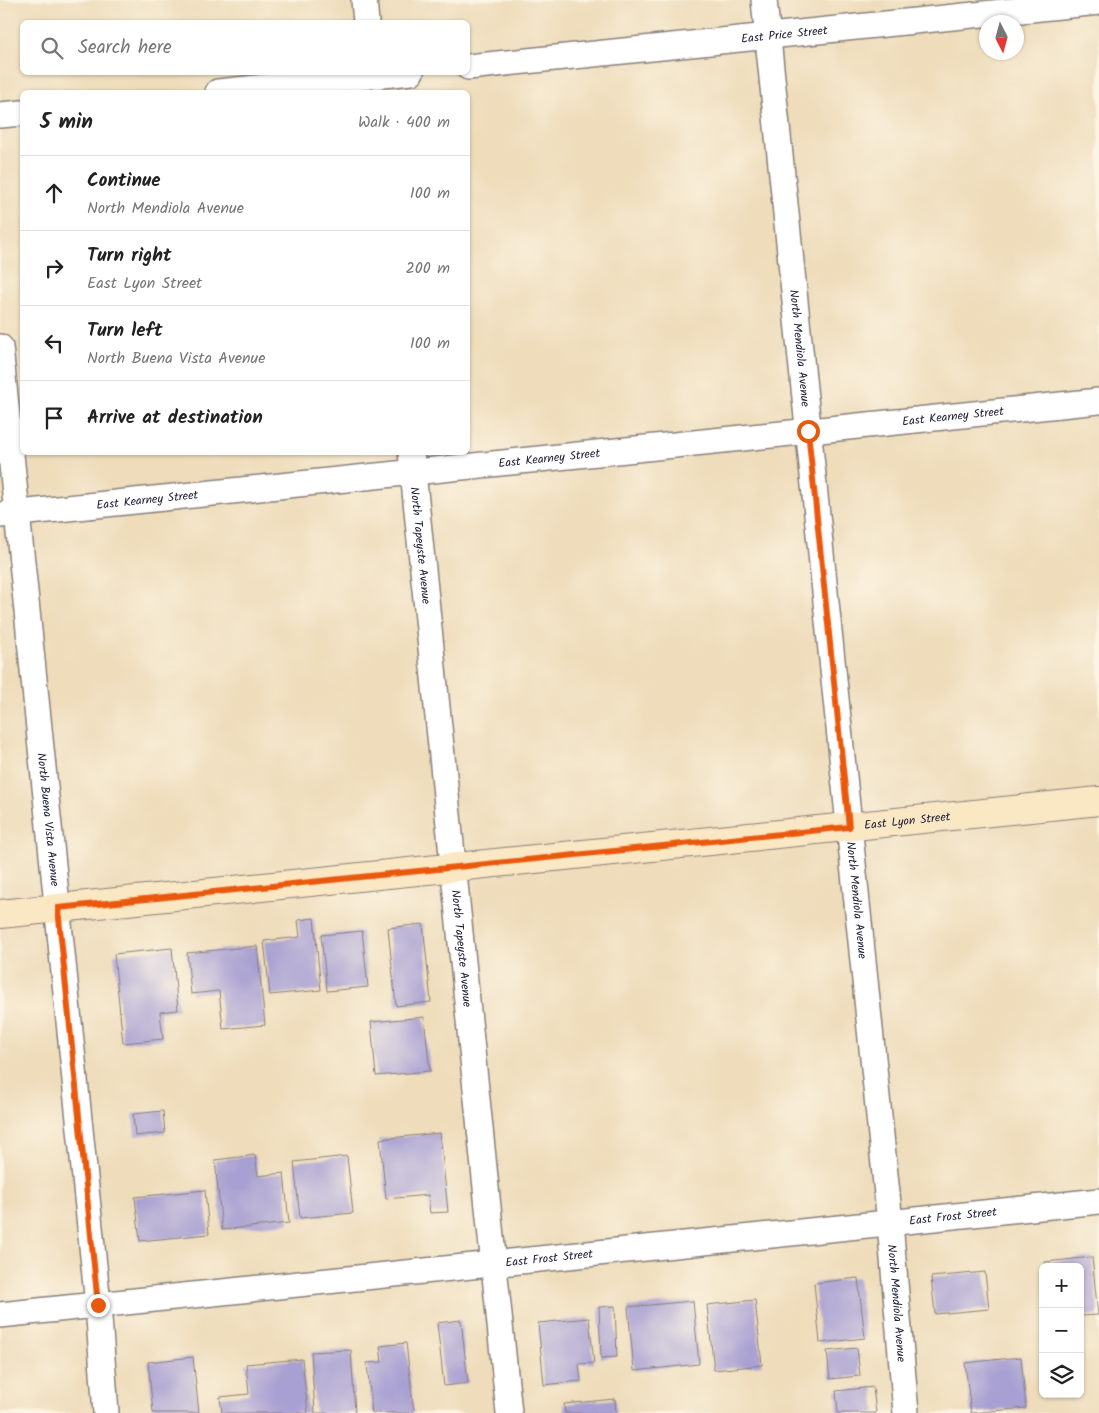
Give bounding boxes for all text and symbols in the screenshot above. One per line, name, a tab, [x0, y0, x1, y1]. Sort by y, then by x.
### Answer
north arrow	[979, 15, 1024, 60]
search box	[20, 20, 470, 75]
street label: East Price Street	[740, 20, 829, 48]
text: Search here	[78, 33, 172, 63]
icon: search	[38, 34, 66, 62]
text: 5 min	[40, 106, 93, 139]
text: Walk · 400 m	[358, 110, 450, 135]
text: Continue	[87, 166, 160, 196]
icon: ahead	[40, 179, 68, 207]
text: 100 m	[410, 181, 450, 206]
text: North Mendiola Avenue	[87, 196, 244, 221]
text: Turn right	[87, 241, 172, 271]
icon: right	[40, 254, 68, 282]
text: 200 m	[406, 256, 450, 281]
text: East Lyon Street	[87, 271, 202, 296]
street label: North Mendiola Avenue	[784, 289, 815, 408]
text: Turn left	[87, 316, 162, 346]
icon: left	[40, 329, 68, 357]
text: 100 m	[410, 331, 450, 356]
text: North Buena Vista Avenue	[87, 346, 265, 371]
street label: East Kearney Street	[901, 401, 1005, 431]
text: Arrive at destination	[87, 403, 263, 433]
icon: arrive	[40, 404, 68, 432]
route start	[797, 420, 820, 443]
street label: East Kearney Street	[497, 443, 601, 473]
street label: East Kearney Street	[95, 485, 199, 514]
street label: North Tapeyste Avenue	[405, 486, 436, 606]
street label: North Buena Vista Avenue	[32, 752, 65, 888]
street label: East Lyon Street	[863, 807, 952, 835]
street label: North Mendiola Avenue	[841, 841, 872, 960]
street label: North Tapeyste Avenue	[446, 889, 477, 1009]
street label: East Frost Street	[908, 1202, 998, 1230]
street label: East Frost Street	[504, 1244, 594, 1272]
street label: North Mendiola Avenue	[882, 1244, 911, 1363]
map controls	[1039, 1263, 1084, 1398]
button: +	[1039, 1263, 1084, 1308]
route end	[87, 1294, 110, 1317]
button: −	[1039, 1308, 1084, 1353]
button: layers	[1039, 1353, 1084, 1398]

